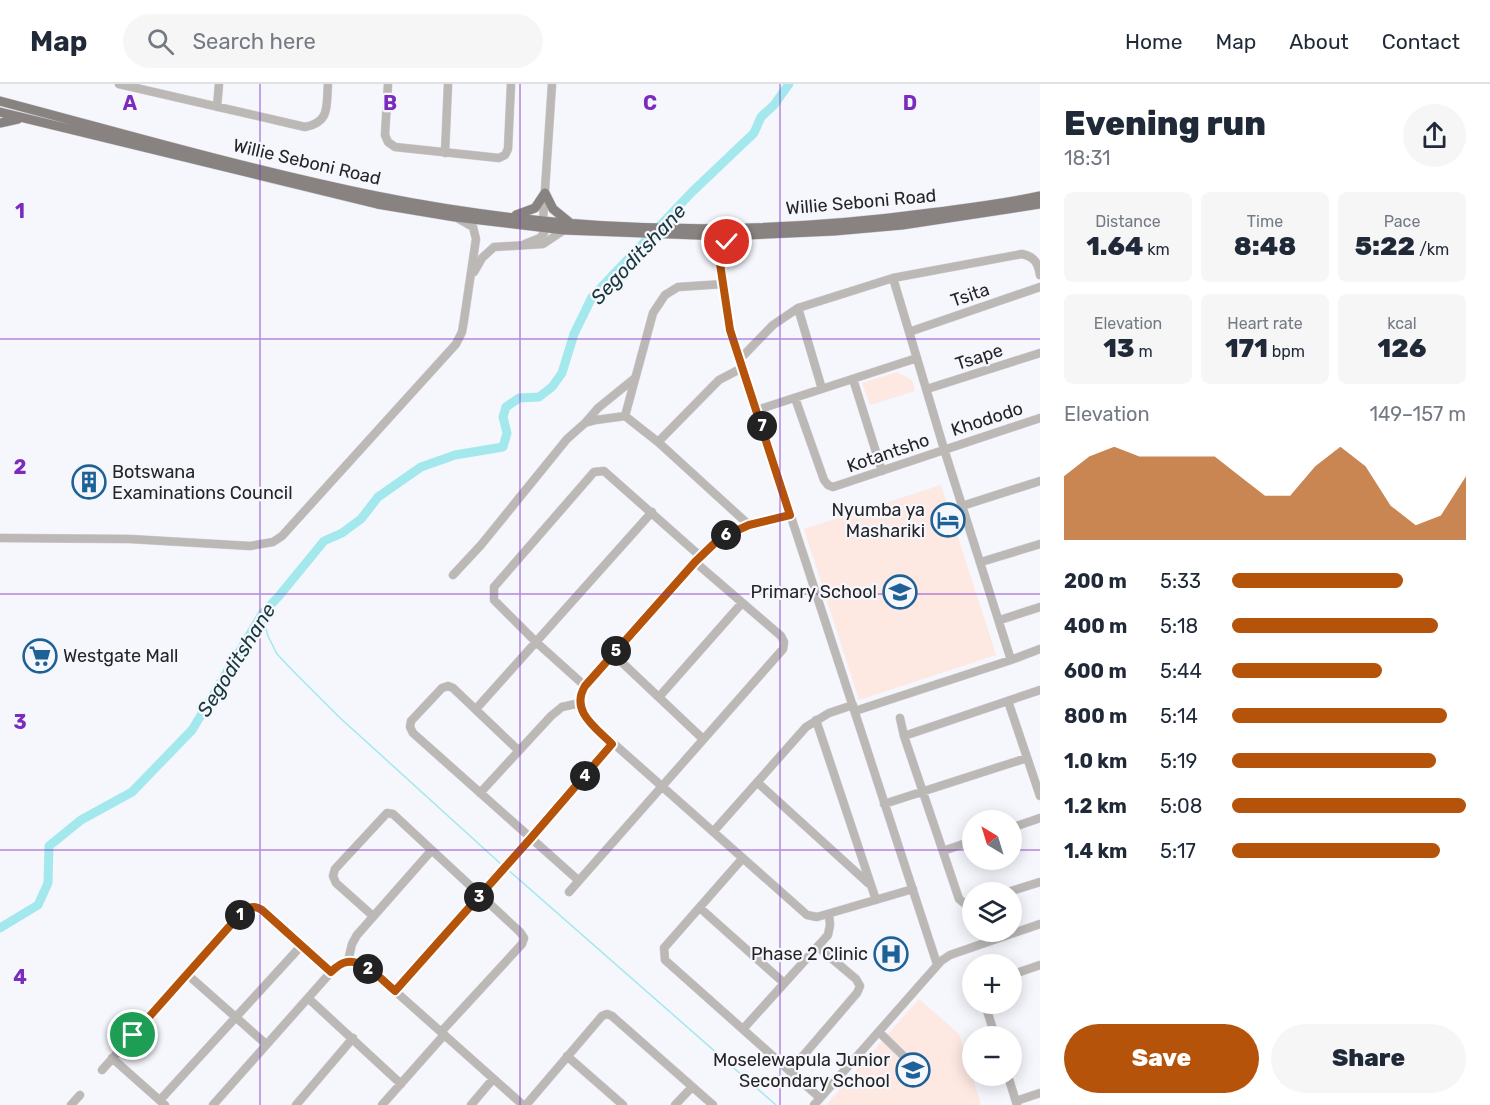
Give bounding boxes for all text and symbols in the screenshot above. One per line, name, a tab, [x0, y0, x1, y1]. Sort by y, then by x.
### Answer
search box	[123, 14, 543, 68]
text: Map	[30, 25, 87, 58]
icon: search	[144, 25, 177, 58]
text: Search here	[192, 28, 316, 55]
text: Home	[1125, 29, 1182, 54]
text: Map	[1215, 29, 1256, 54]
text: About	[1289, 29, 1349, 54]
text: Contact	[1382, 29, 1460, 54]
text: A	[123, 91, 138, 115]
text: B	[383, 91, 397, 115]
text: C	[643, 91, 657, 115]
text: D	[903, 91, 917, 115]
text: Evening run	[1064, 104, 1266, 143]
button: share	[1403, 104, 1466, 167]
street label: Willie Seboni Road	[231, 134, 383, 190]
text: 18:31	[1064, 146, 1111, 170]
street label: Willie Seboni Road	[785, 184, 937, 220]
text: 1	[15, 199, 25, 223]
water label: Segoditshane	[585, 199, 691, 309]
text: Distance	[1095, 212, 1161, 231]
text: Time	[1247, 212, 1283, 231]
text: Pace	[1384, 212, 1420, 231]
pin	[701, 216, 752, 267]
icon: check	[710, 225, 743, 258]
text: 1.64	[1086, 231, 1143, 262]
text: 8:48	[1234, 231, 1296, 262]
text: 5:22	[1355, 231, 1415, 262]
text: km	[1143, 240, 1170, 259]
text: /km	[1415, 240, 1449, 259]
street label: Tsita	[948, 278, 992, 312]
text: Elevation	[1094, 314, 1162, 333]
text: Heart rate	[1227, 314, 1303, 333]
text: kcal	[1387, 314, 1417, 333]
text: 13	[1103, 333, 1135, 364]
text: 171	[1225, 333, 1268, 364]
text: 126	[1378, 333, 1426, 364]
street label: Tsape	[952, 339, 1006, 375]
text: m	[1135, 342, 1153, 361]
text: bpm	[1268, 342, 1305, 361]
street label: Khododo	[948, 397, 1026, 441]
text: Elevation	[1064, 402, 1150, 426]
text: 149–157 m	[1369, 402, 1466, 426]
pin: 7	[747, 411, 777, 441]
text: 7	[757, 416, 767, 435]
street label: Kotantsho	[844, 429, 932, 477]
text: 2	[14, 455, 27, 479]
place label: Botswana Examinations Council	[112, 461, 293, 504]
building icon: Botswana Examinations Council	[71, 464, 107, 500]
place label: Nyumba ya Mashariki	[832, 499, 925, 542]
hotel icon: Nyumba ya Mashariki	[930, 502, 966, 538]
pin: 6	[711, 520, 741, 550]
text: 6	[721, 525, 731, 544]
text: 200 m	[1064, 569, 1127, 593]
text: 5:33	[1160, 569, 1201, 593]
school or university icon: Primary School	[882, 574, 918, 610]
place label: Primary School	[750, 581, 877, 603]
water label: Segoditshane	[192, 599, 280, 721]
text: 400 m	[1064, 614, 1127, 638]
text: 5:18	[1160, 614, 1198, 638]
pin: 5	[601, 636, 631, 666]
supermarket icon: Westgate Mall	[22, 638, 58, 674]
text: 5	[611, 641, 621, 660]
place label: Westgate Mall	[63, 645, 178, 667]
text: 600 m	[1064, 659, 1127, 683]
text: 5:44	[1160, 659, 1202, 683]
text: 800 m	[1064, 704, 1127, 728]
text: 5:14	[1160, 704, 1198, 728]
text: 3	[13, 710, 27, 734]
text: 1.0 km	[1064, 749, 1127, 773]
text: 5:19	[1160, 749, 1197, 773]
pin: 4	[570, 761, 600, 791]
text: 4	[580, 766, 590, 785]
text: 1.2 km	[1064, 794, 1127, 818]
text: 5:08	[1160, 794, 1202, 818]
north arrow	[962, 810, 1022, 870]
map controls	[962, 810, 1022, 1086]
text: 1.4 km	[1064, 839, 1127, 863]
text: 5:17	[1160, 839, 1196, 863]
pin: 3	[464, 882, 494, 912]
button: layers	[962, 882, 1022, 942]
text: 3	[474, 887, 484, 906]
pin: 1	[225, 900, 255, 930]
text: 1	[236, 905, 244, 924]
hospital icon: Phase 2 Clinic	[873, 936, 909, 972]
place label: Phase 2 Clinic	[751, 943, 868, 965]
pin: 2	[353, 954, 383, 984]
button: +	[962, 954, 1022, 1014]
text: 2	[363, 959, 373, 978]
text: 4	[13, 965, 27, 989]
pin	[107, 1009, 158, 1060]
icon: arrive	[116, 1018, 149, 1051]
button: Save	[1064, 1024, 1259, 1093]
button: Share	[1271, 1024, 1466, 1093]
button: −	[962, 1026, 1022, 1086]
place label: Moselewapula Junior Secondary School	[713, 1049, 890, 1092]
school or university icon: Moselewapula Junior Secondary School	[895, 1052, 931, 1088]

